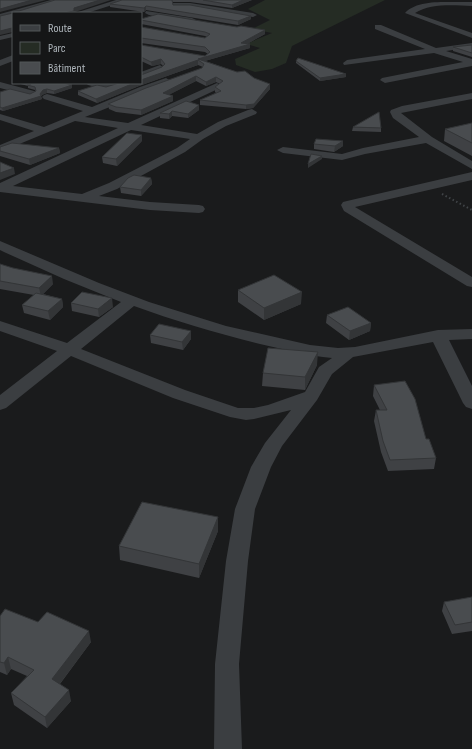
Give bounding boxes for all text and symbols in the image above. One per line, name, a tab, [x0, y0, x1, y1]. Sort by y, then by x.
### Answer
legend	[12, 12, 142, 84]
text: Route	[48, 21, 72, 36]
text: Parc	[48, 41, 66, 56]
text: Bâtiment	[48, 61, 86, 76]

